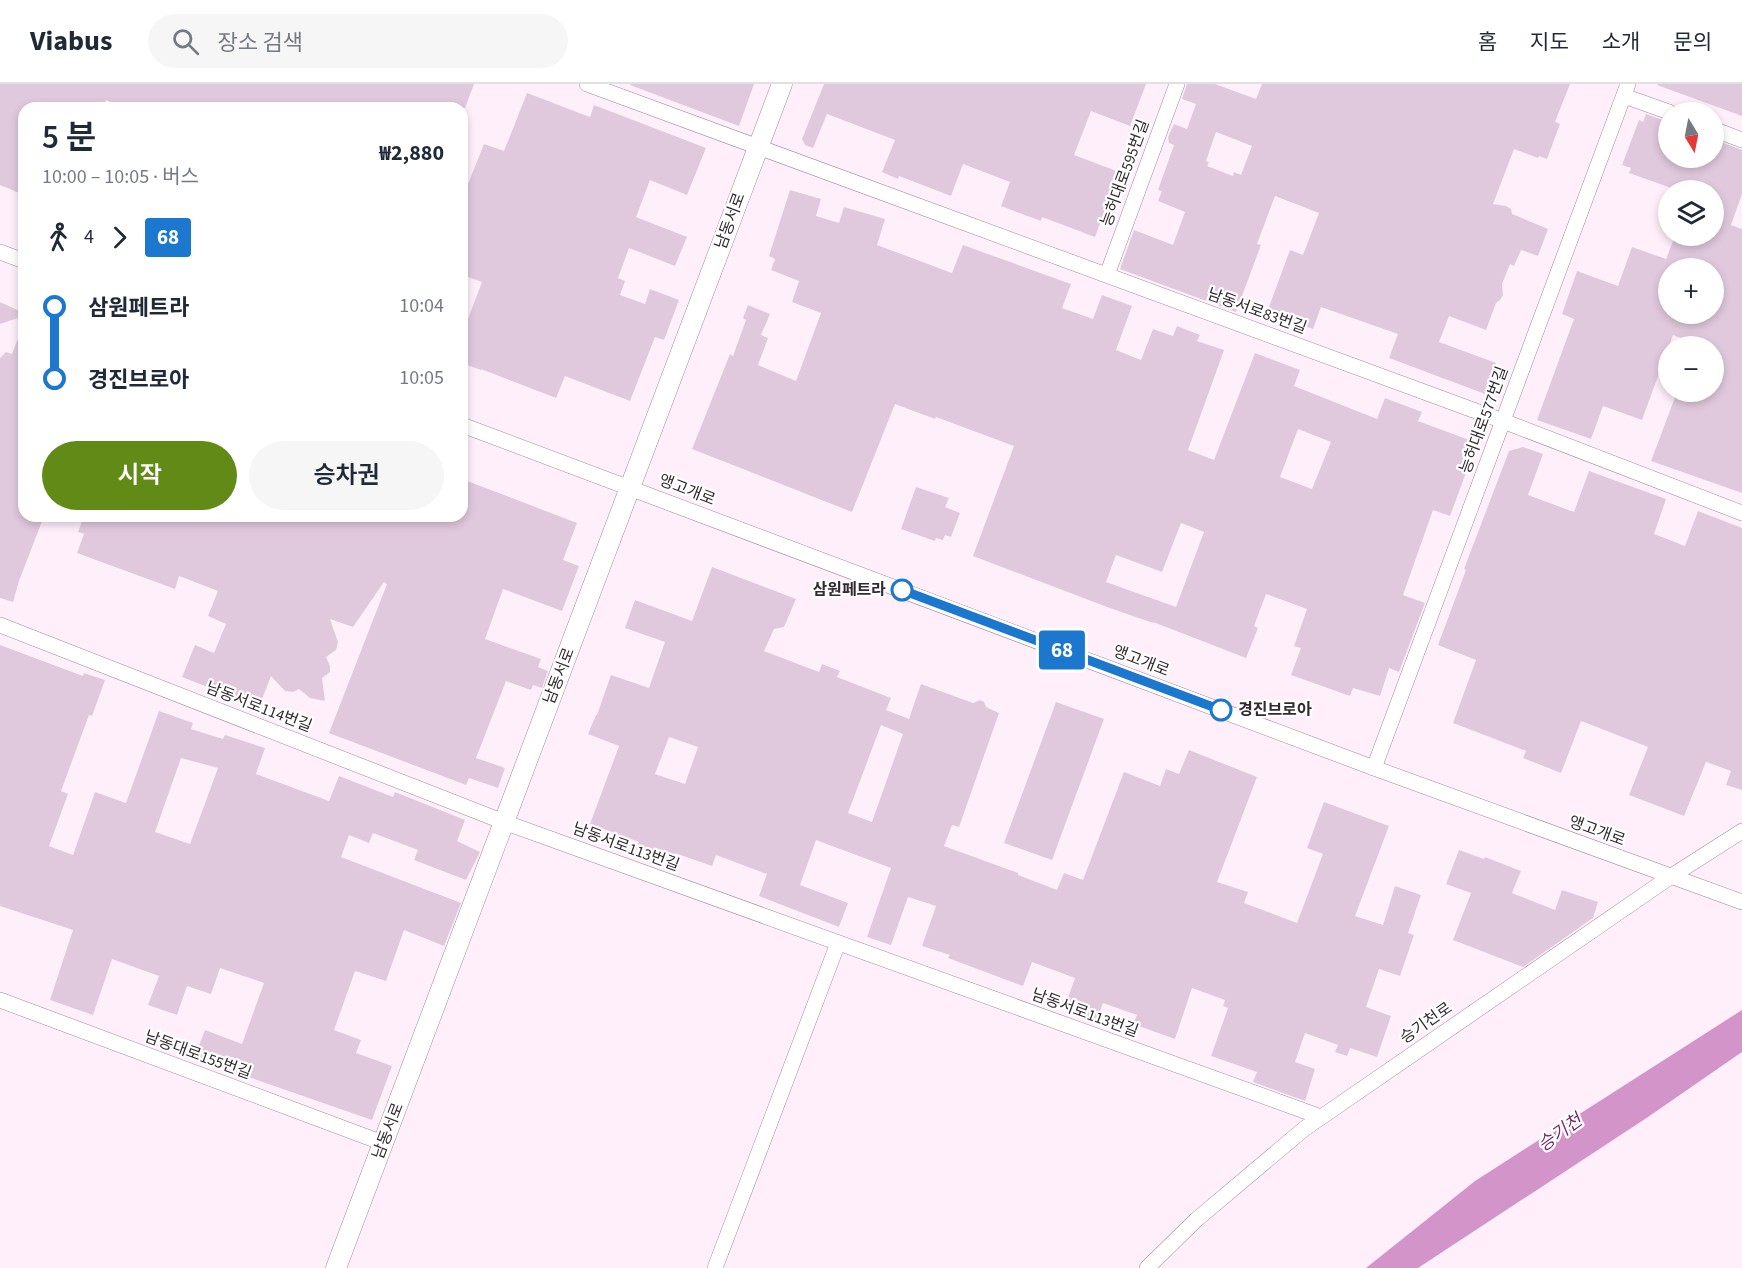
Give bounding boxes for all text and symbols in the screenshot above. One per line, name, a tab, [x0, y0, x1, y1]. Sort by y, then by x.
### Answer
search box	[148, 14, 568, 68]
text: Viabus	[30, 21, 112, 61]
icon: search	[169, 25, 202, 58]
text: 장소 검색	[217, 27, 303, 59]
text: 홈	[1478, 27, 1497, 57]
text: 지도	[1530, 27, 1569, 57]
text: 소개	[1602, 27, 1640, 57]
text: 문의	[1673, 27, 1712, 57]
north arrow	[1658, 102, 1724, 168]
map controls	[1658, 102, 1724, 402]
text: 5 분	[42, 114, 96, 161]
street label: 능허대로595번길	[1095, 117, 1155, 229]
text: ₩2,880	[379, 137, 444, 169]
text: 10:00 – 10:05 · 버스	[42, 163, 199, 191]
button: layers	[1658, 180, 1724, 246]
street label: 남동서로	[710, 189, 750, 252]
icon: walk	[42, 221, 75, 254]
icon: forward	[103, 221, 136, 254]
text: 68	[157, 222, 179, 252]
text: 4	[84, 223, 94, 251]
button: +	[1658, 258, 1724, 324]
street label: 남동서로83번길	[1204, 283, 1310, 339]
text: 삼원페트라	[88, 292, 189, 324]
text: 10:04	[399, 292, 444, 320]
button: −	[1658, 336, 1724, 402]
text: 경진브로아	[88, 364, 189, 396]
text: 10:05	[399, 364, 444, 392]
street label: 능허대로577번길	[1454, 364, 1514, 476]
button: 시작	[42, 441, 237, 510]
button: 승차권	[249, 441, 444, 510]
street label: 앵고개로	[656, 469, 719, 511]
place label: 삼원페트라	[812, 579, 886, 601]
marker: 삼원페트라	[891, 579, 913, 601]
line badge: 68	[1035, 630, 1089, 670]
text: 68	[1051, 635, 1073, 665]
street label: 앵고개로	[1110, 640, 1173, 682]
street label: 남동서로	[538, 644, 580, 707]
street label: 남동서로114번길	[203, 677, 315, 737]
marker: 경진브로아	[1210, 699, 1232, 721]
place label: 경진브로아	[1238, 699, 1312, 721]
street label: 앵고개로	[1566, 811, 1629, 851]
street label: 남동서로113번길	[570, 817, 682, 877]
street label: 남동서로113번길	[1029, 983, 1141, 1043]
street label: 승기천로	[1396, 997, 1457, 1049]
street label: 남동대로155번길	[142, 1025, 254, 1085]
street label: 남동서로	[367, 1099, 409, 1162]
water label: 승기천	[1533, 1107, 1589, 1158]

